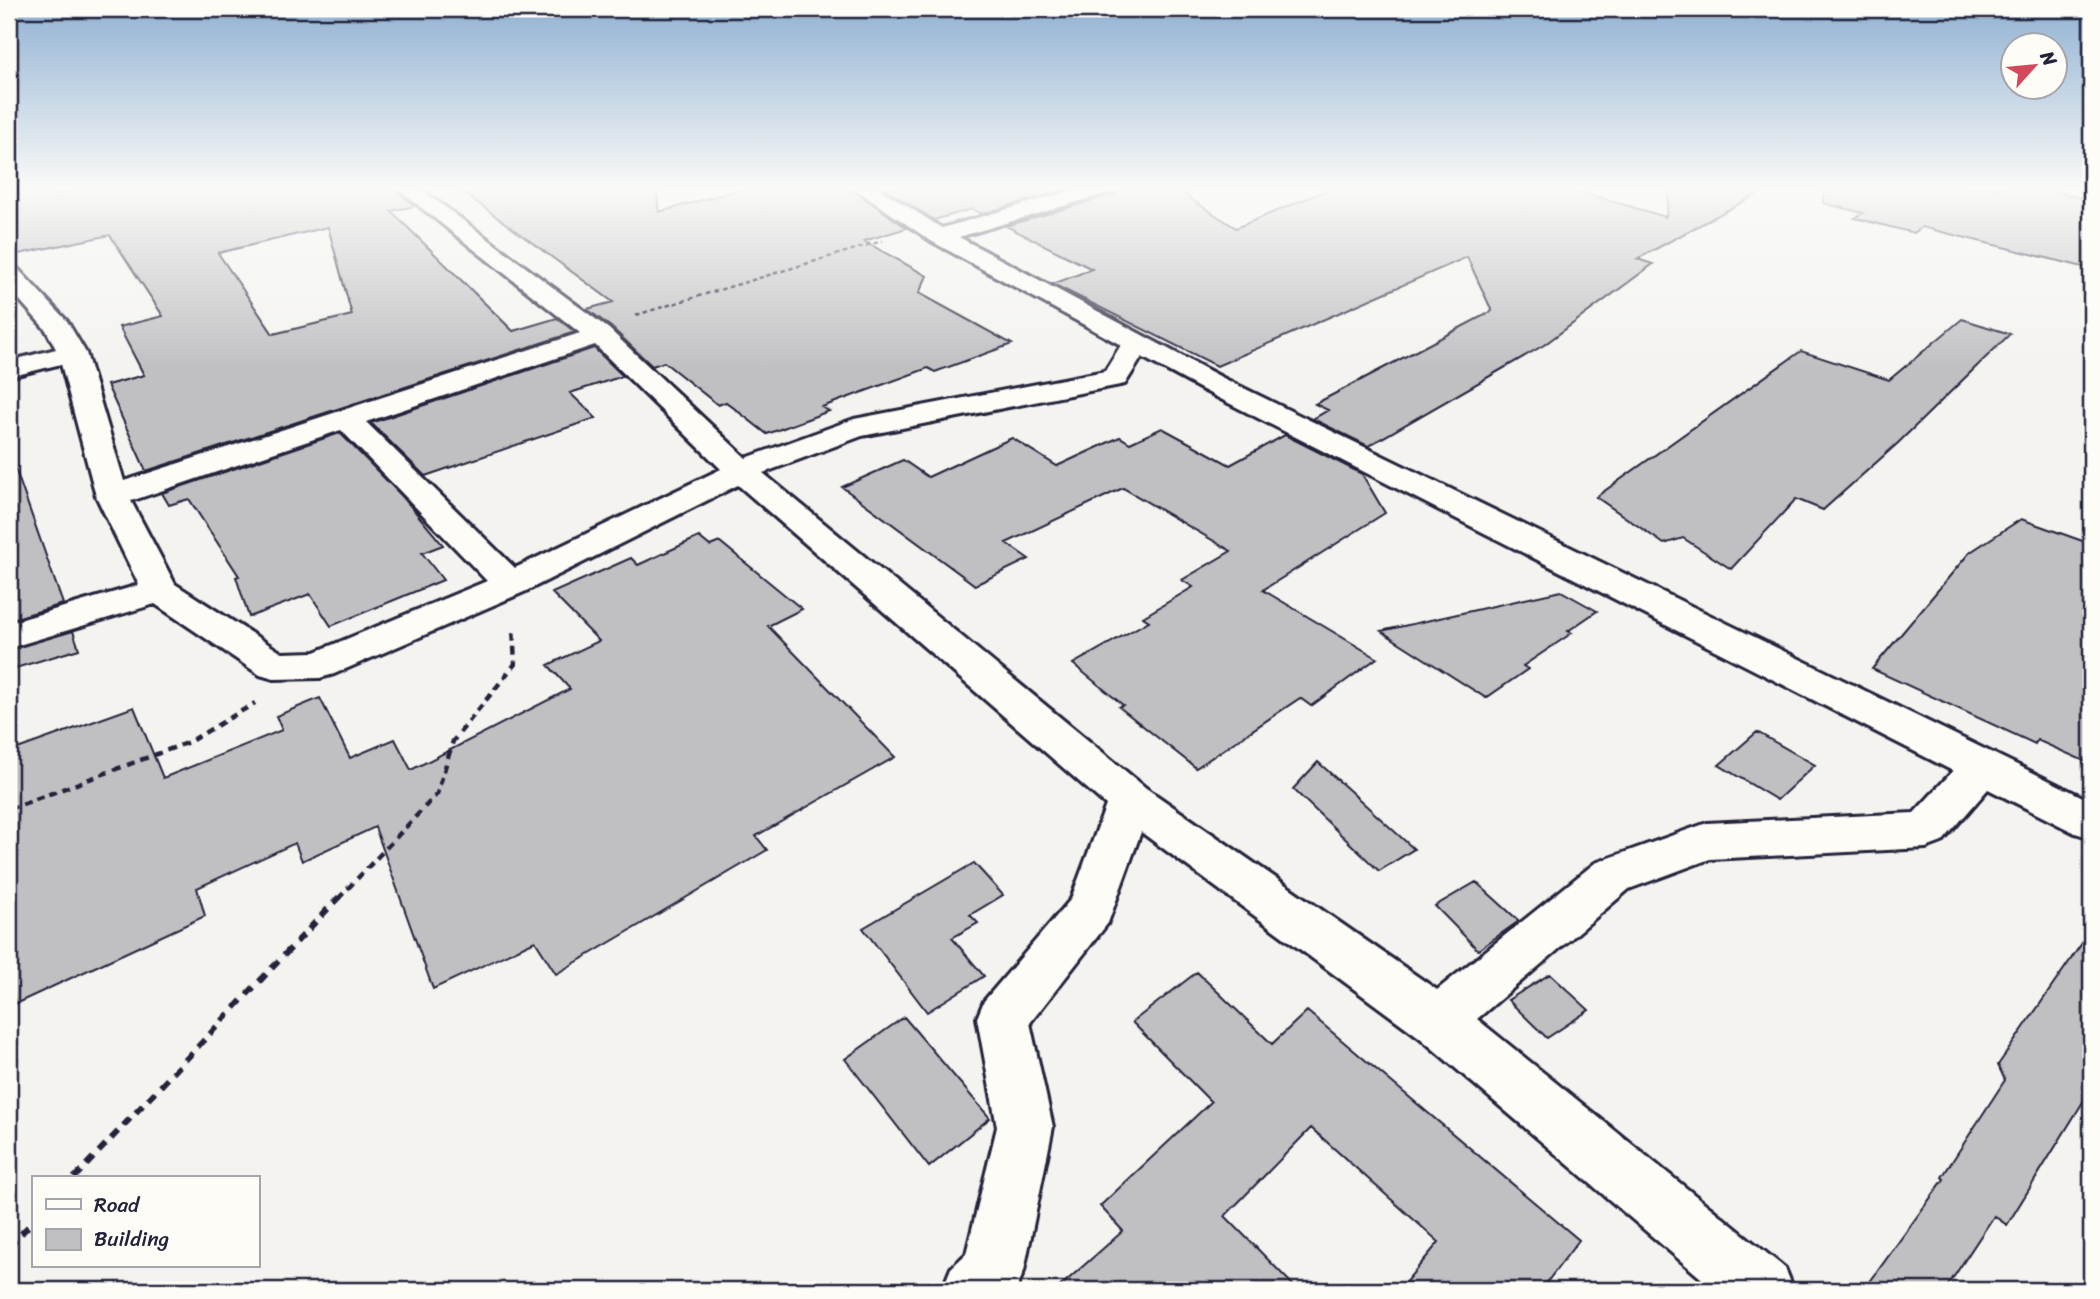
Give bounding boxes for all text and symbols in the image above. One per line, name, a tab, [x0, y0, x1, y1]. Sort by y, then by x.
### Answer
north arrow	[1998, 32, 2068, 102]
text: N	[2031, 44, 2067, 73]
legend	[32, 1176, 259, 1268]
text: Road	[94, 1186, 141, 1224]
text: Building	[94, 1220, 170, 1258]

